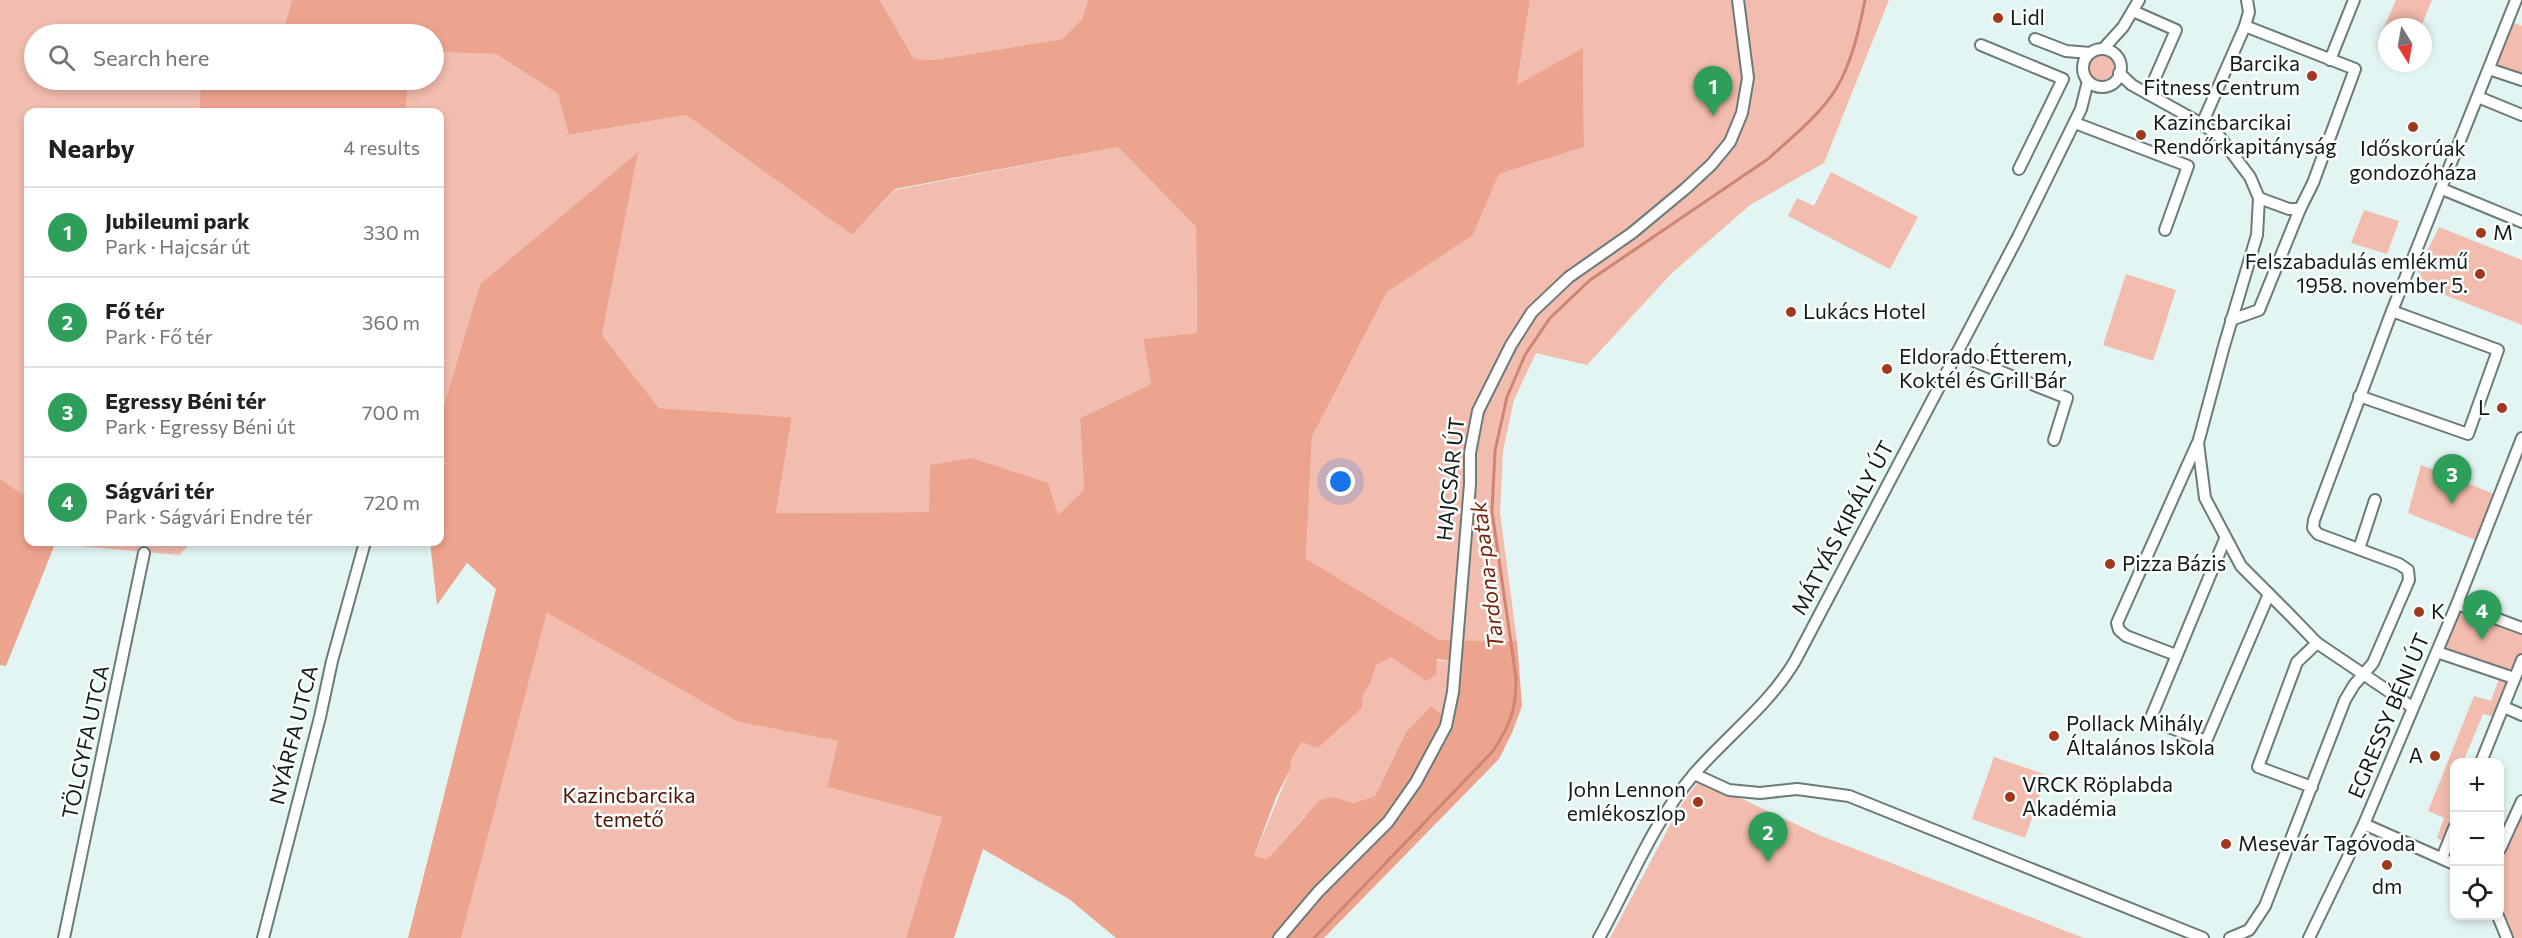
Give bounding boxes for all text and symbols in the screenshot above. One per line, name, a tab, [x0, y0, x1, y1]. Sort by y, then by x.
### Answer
place label: Lidl	[2010, 4, 2045, 29]
marker: Lidl	[1991, 11, 2005, 25]
north arrow	[2378, 18, 2432, 72]
search box	[24, 24, 444, 90]
icon: search	[45, 41, 78, 74]
text: Search here	[93, 44, 209, 71]
place label: Barcika Fitness Centrum	[2143, 50, 2300, 99]
pin: 1	[1694, 66, 1732, 116]
marker: Barcika Fitness Centrum	[2305, 69, 2319, 83]
place label: Kazincbarcikai Rendőrkapitányság	[2153, 109, 2337, 158]
marker: Időskorúak gondozóháza	[2406, 120, 2420, 134]
marker: Kazincbarcikai Rendőrkapitányság	[2134, 128, 2148, 142]
text: Nearby	[48, 132, 135, 163]
text: 4 results	[343, 135, 420, 159]
place label: Időskorúak gondozóháza	[2349, 135, 2477, 184]
text: Jubileumi park	[105, 207, 250, 234]
place label: M	[2493, 219, 2513, 244]
text: 1	[63, 220, 72, 244]
text: 330 m	[363, 220, 420, 244]
marker: M	[2474, 226, 2488, 240]
text: Park · Hajcsár út	[105, 234, 250, 258]
place label: Felszabadulás emlékmű 1958. november 5.	[2245, 248, 2468, 297]
marker: Felszabadulás emlékmű 1958. november 5.	[2473, 267, 2487, 281]
text: Fő tér	[105, 297, 165, 324]
place label: Lukács Hotel	[1803, 298, 1926, 323]
marker: Lukács Hotel	[1784, 305, 1798, 319]
text: 2	[62, 310, 73, 334]
text: 360 m	[362, 310, 420, 334]
text: Park · Fő tér	[105, 324, 213, 348]
place label: Eldorado Étterem, Koktél és Grill Bár	[1899, 343, 2072, 392]
marker: Eldorado Étterem, Koktél és Grill Bár	[1880, 362, 1894, 376]
text: Egressy Béni tér	[105, 387, 266, 414]
place label: L	[2478, 394, 2490, 419]
text: 3	[62, 400, 73, 424]
text: 700 m	[362, 400, 420, 424]
marker: L	[2495, 401, 2509, 415]
text: Park · Egressy Béni út	[105, 414, 296, 438]
street label: HAJCSÁR ÚT	[1431, 416, 1468, 542]
street label: MÁTYÁS KIRÁLY ÚT	[1785, 436, 1898, 619]
pin: 3	[2432, 454, 2472, 504]
your location	[1326, 467, 1355, 496]
text: Ságvári tér	[105, 477, 214, 504]
text: 4	[61, 490, 74, 514]
text: 720 m	[364, 490, 420, 514]
water label: Tardona-patak	[1464, 499, 1509, 650]
text: Park · Ságvári Endre tér	[105, 504, 313, 528]
place label: Pizza Bázis	[2122, 550, 2226, 575]
marker: Pizza Bázis	[2103, 557, 2117, 571]
pin: 4	[2462, 590, 2502, 640]
place label: K	[2431, 598, 2445, 623]
marker: K	[2412, 605, 2426, 619]
street label: EGRESSY BÉNI ÚT	[2342, 629, 2434, 802]
street label: TÖLGYFA UTCA	[56, 662, 113, 821]
street label: NYÁRFA UTCA	[263, 662, 322, 807]
place label: Pollack Mihály Általános Iskola	[2066, 710, 2215, 759]
marker: Pollack Mihály Általános Iskola	[2047, 729, 2061, 743]
place label: A	[2409, 742, 2423, 767]
marker: A	[2428, 749, 2442, 763]
map controls	[2450, 758, 2504, 920]
button: +	[2450, 758, 2504, 812]
place label: VRCK Röplabda Akadémia	[2022, 771, 2173, 820]
place label: John Lennon emlékoszlop	[1567, 776, 1686, 825]
park label: Kazincbarcika temető	[563, 782, 695, 831]
marker: VRCK Röplabda Akadémia	[2003, 790, 2017, 804]
marker: John Lennon emlékoszlop	[1691, 795, 1705, 809]
pin: 2	[1748, 812, 1788, 862]
button: −	[2450, 812, 2504, 866]
place label: Mesevár Tagóvoda	[2238, 830, 2415, 855]
marker: Mesevár Tagóvoda	[2219, 837, 2233, 851]
marker: dm	[2380, 858, 2394, 872]
button: locate	[2450, 866, 2504, 920]
place label: dm	[2372, 873, 2402, 898]

